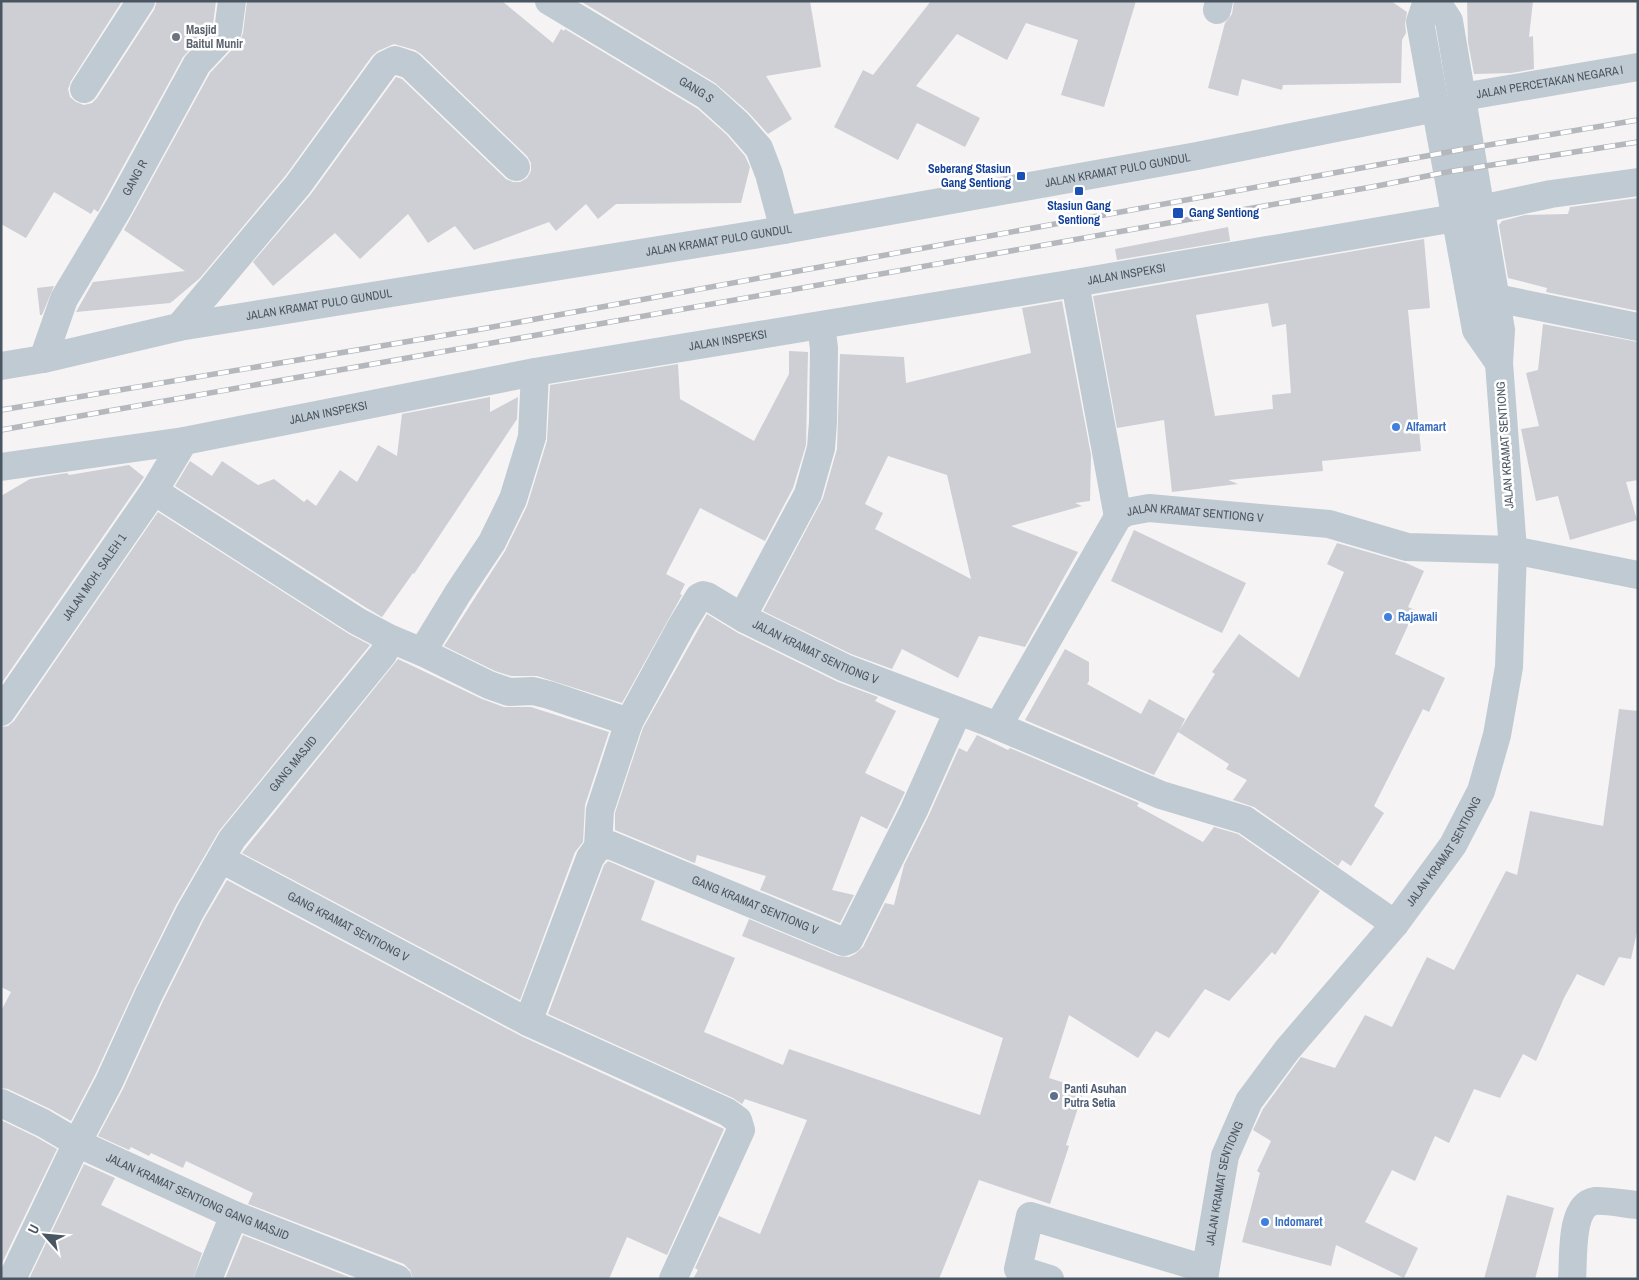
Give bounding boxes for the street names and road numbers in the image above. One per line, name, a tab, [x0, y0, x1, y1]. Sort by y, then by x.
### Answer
street label: JALAN PERCETAKAN NEGARA I	[1475, 62, 1624, 102]
street label: GANG S	[676, 73, 718, 107]
street label: JALAN KRAMAT PULO GUNDUL	[1044, 149, 1192, 191]
street label: GANG R	[119, 157, 151, 199]
street label: JALAN KRAMAT PULO GUNDUL	[645, 221, 794, 260]
street label: JALAN INSPEKSI	[1086, 260, 1167, 289]
street label: JALAN KRAMAT PULO GUNDUL	[245, 285, 394, 324]
street label: JALAN INSPEKSI	[688, 326, 768, 355]
street label: JALAN KRAMAT SENTIONG	[1493, 381, 1517, 509]
street label: JALAN INSPEKSI	[288, 397, 369, 428]
street label: JALAN KRAMAT SENTIONG V	[1126, 500, 1265, 526]
street label: JALAN MOH. SALEH 1	[59, 530, 130, 624]
street label: JALAN KRAMAT SENTIONG V	[750, 616, 881, 688]
street label: GANG MASJID	[266, 733, 321, 795]
street label: JALAN KRAMAT SENTIONG	[1403, 794, 1485, 910]
street label: GANG KRAMAT SENTIONG V	[689, 872, 821, 939]
street label: GANG KRAMAT SENTIONG V	[285, 888, 412, 966]
street label: JALAN KRAMAT SENTIONG	[1202, 1119, 1247, 1247]
street label: JALAN KRAMAT SENTIONG GANG MASJID	[103, 1149, 291, 1244]

